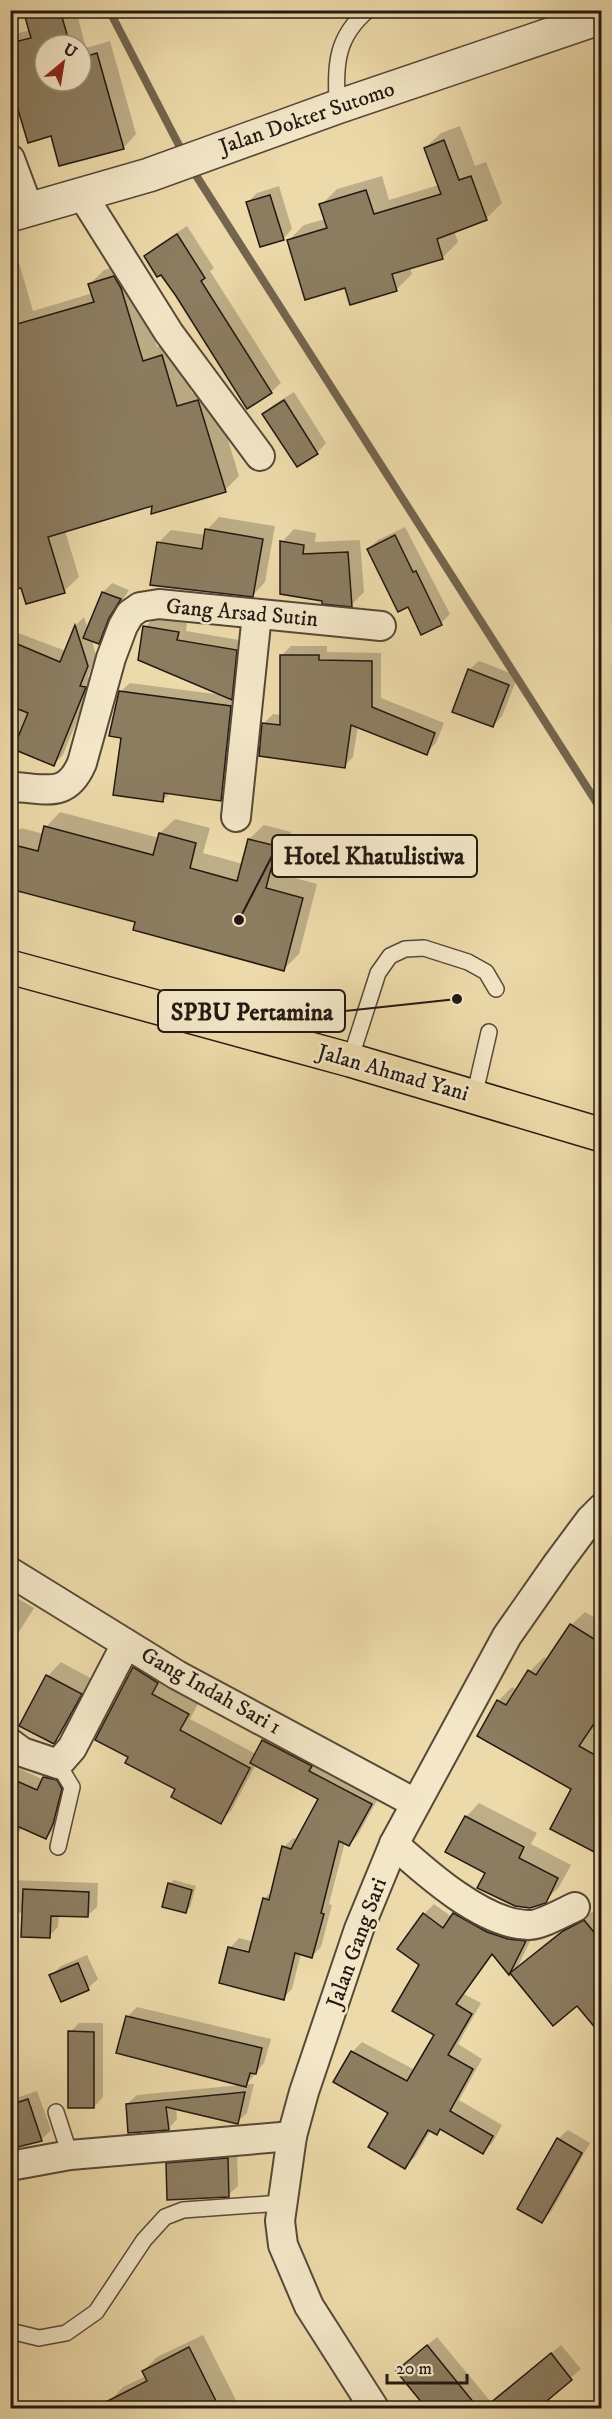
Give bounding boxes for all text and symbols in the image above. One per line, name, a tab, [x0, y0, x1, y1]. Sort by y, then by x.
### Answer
north arrow	[33, 33, 93, 93]
text: U	[60, 39, 81, 63]
street label: Jalan Dokter Sutomo	[214, 75, 398, 161]
street label: Gang Arsad Sutin	[165, 593, 320, 633]
callout: Hotel Khatulistiwa	[272, 835, 477, 877]
text: Hotel Khatulistiwa	[283, 842, 465, 872]
callout: SPBU Pertamina	[158, 990, 345, 1032]
text: SPBU Pertamina	[171, 998, 334, 1028]
street label: Jalan Ahmad Yani	[312, 1038, 472, 1107]
street label: Gang Indah Sari 1	[136, 1641, 286, 1741]
street label: Jalan Gang Sari	[320, 1874, 393, 2014]
scale bar	[387, 2347, 466, 2385]
text: 20 m	[396, 2358, 432, 2380]

